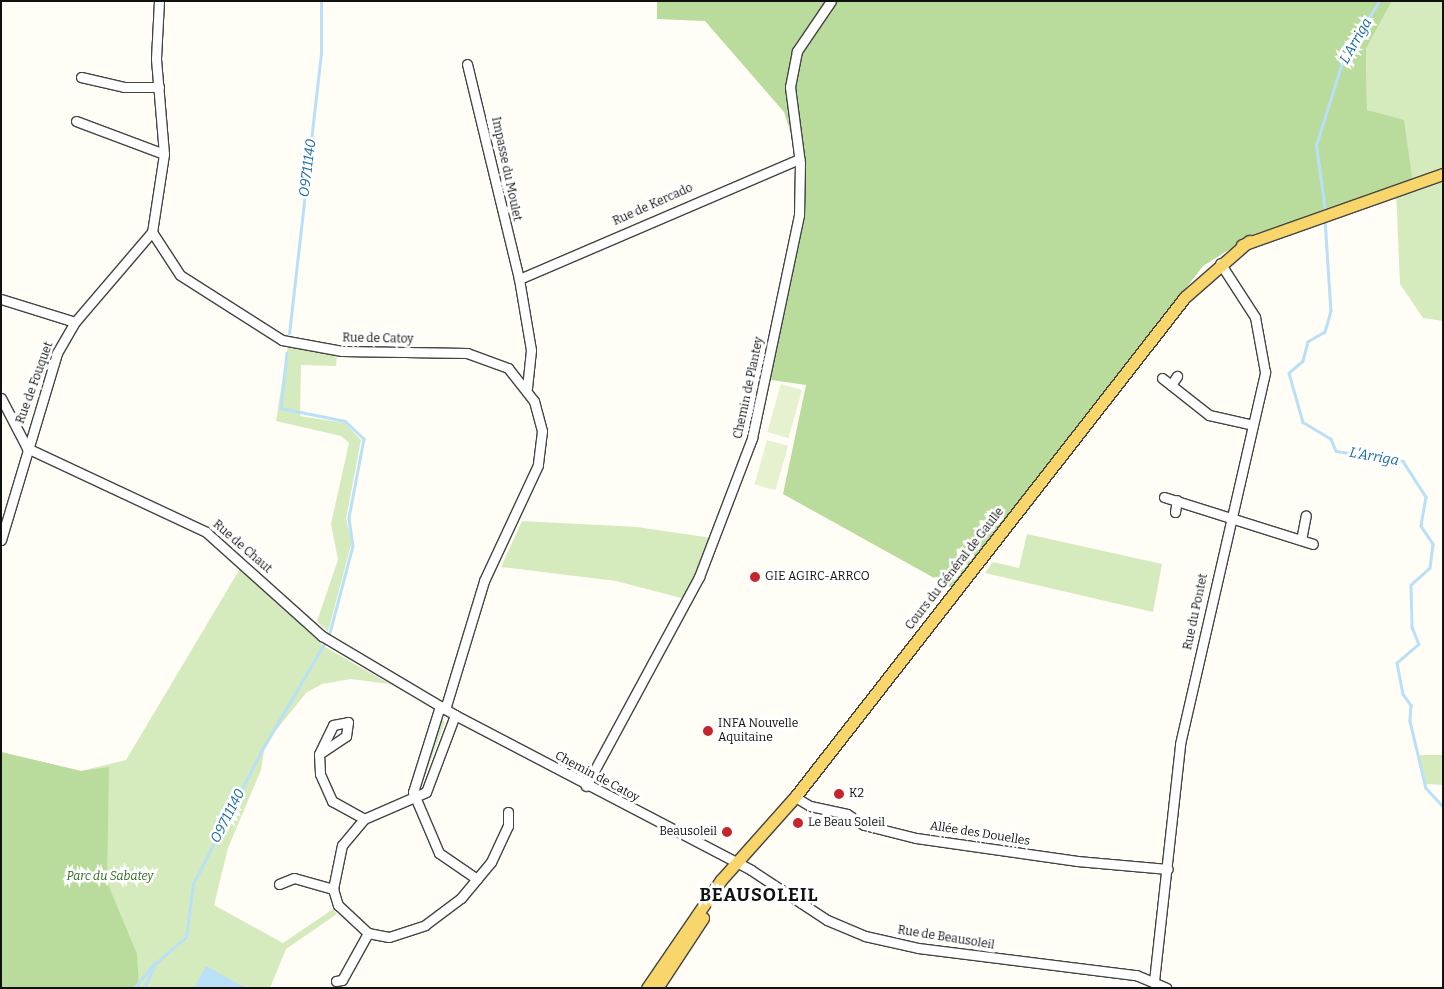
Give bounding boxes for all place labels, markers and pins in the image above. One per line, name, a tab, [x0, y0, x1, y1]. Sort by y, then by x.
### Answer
place label: GIE AGIRC-ARRCO	[765, 570, 870, 584]
marker: GIE AGIRC-ARRCO	[749, 571, 761, 583]
place label: INFA Nouvelle Aquitaine	[718, 717, 798, 745]
marker: INFA Nouvelle Aquitaine	[702, 725, 714, 737]
place label: K2	[849, 787, 864, 801]
marker: K2	[833, 788, 845, 800]
place label: Le Beau Soleil	[808, 816, 885, 830]
marker: Le Beau Soleil	[792, 817, 804, 829]
place label: Beausoleil	[659, 825, 717, 839]
marker: Beausoleil	[721, 826, 733, 838]

